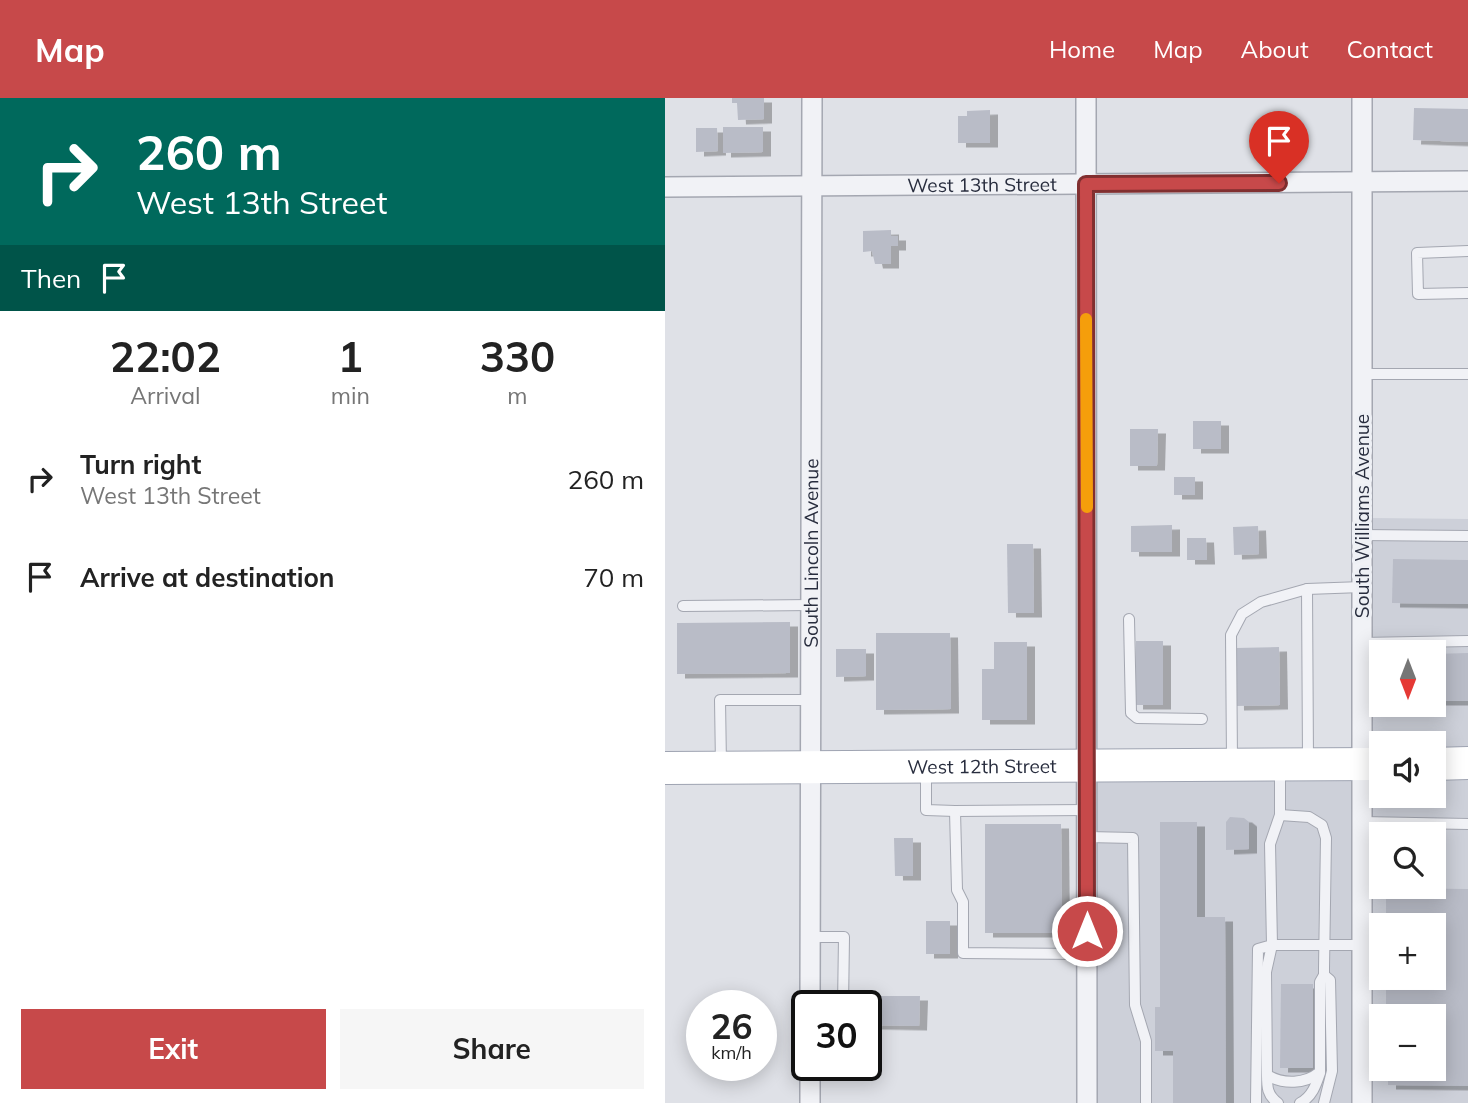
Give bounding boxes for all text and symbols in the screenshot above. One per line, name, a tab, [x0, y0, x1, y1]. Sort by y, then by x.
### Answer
text: Map	[35, 29, 105, 70]
text: Home	[1049, 34, 1115, 64]
text: Map	[1153, 34, 1203, 64]
text: About	[1241, 34, 1309, 64]
text: Contact	[1347, 34, 1433, 64]
pin	[1249, 111, 1309, 183]
text: 260 m	[136, 121, 282, 182]
icon: arrive	[1260, 122, 1298, 160]
icon: right	[21, 126, 112, 217]
street label: West 13th Street	[907, 172, 1057, 197]
text: West 13th Street	[136, 182, 388, 222]
icon: arrive	[95, 259, 133, 297]
text: Then	[21, 262, 81, 295]
text: 22:02	[110, 330, 221, 383]
text: 1	[338, 330, 363, 383]
text: 330	[480, 330, 555, 383]
text: Arrival	[130, 381, 201, 410]
text: min	[331, 381, 370, 410]
text: m	[507, 381, 528, 410]
street label: South Williams Avenue	[1350, 414, 1374, 618]
text: Turn right	[80, 448, 201, 481]
street label: South Lincoln Avenue	[799, 458, 823, 648]
icon: right	[21, 460, 59, 498]
text: 260 m	[568, 463, 644, 496]
text: West 13th Street	[80, 481, 261, 510]
icon: arrive	[21, 558, 59, 596]
text: Arrive at destination	[80, 561, 335, 594]
text: 70 m	[583, 561, 644, 594]
north arrow	[1369, 640, 1445, 718]
map controls	[1369, 640, 1446, 1081]
button: sound	[1369, 731, 1446, 808]
street label: West 12th Street	[907, 754, 1057, 779]
button: search	[1369, 822, 1446, 899]
position arrow	[1050, 894, 1124, 968]
button: +	[1369, 913, 1446, 990]
speed limit sign: 30	[791, 990, 882, 1081]
text: 26	[710, 1004, 753, 1048]
button: −	[1369, 1004, 1446, 1081]
button: Exit	[21, 1009, 326, 1089]
button: Share	[340, 1009, 644, 1089]
text: km/h	[711, 1041, 752, 1064]

